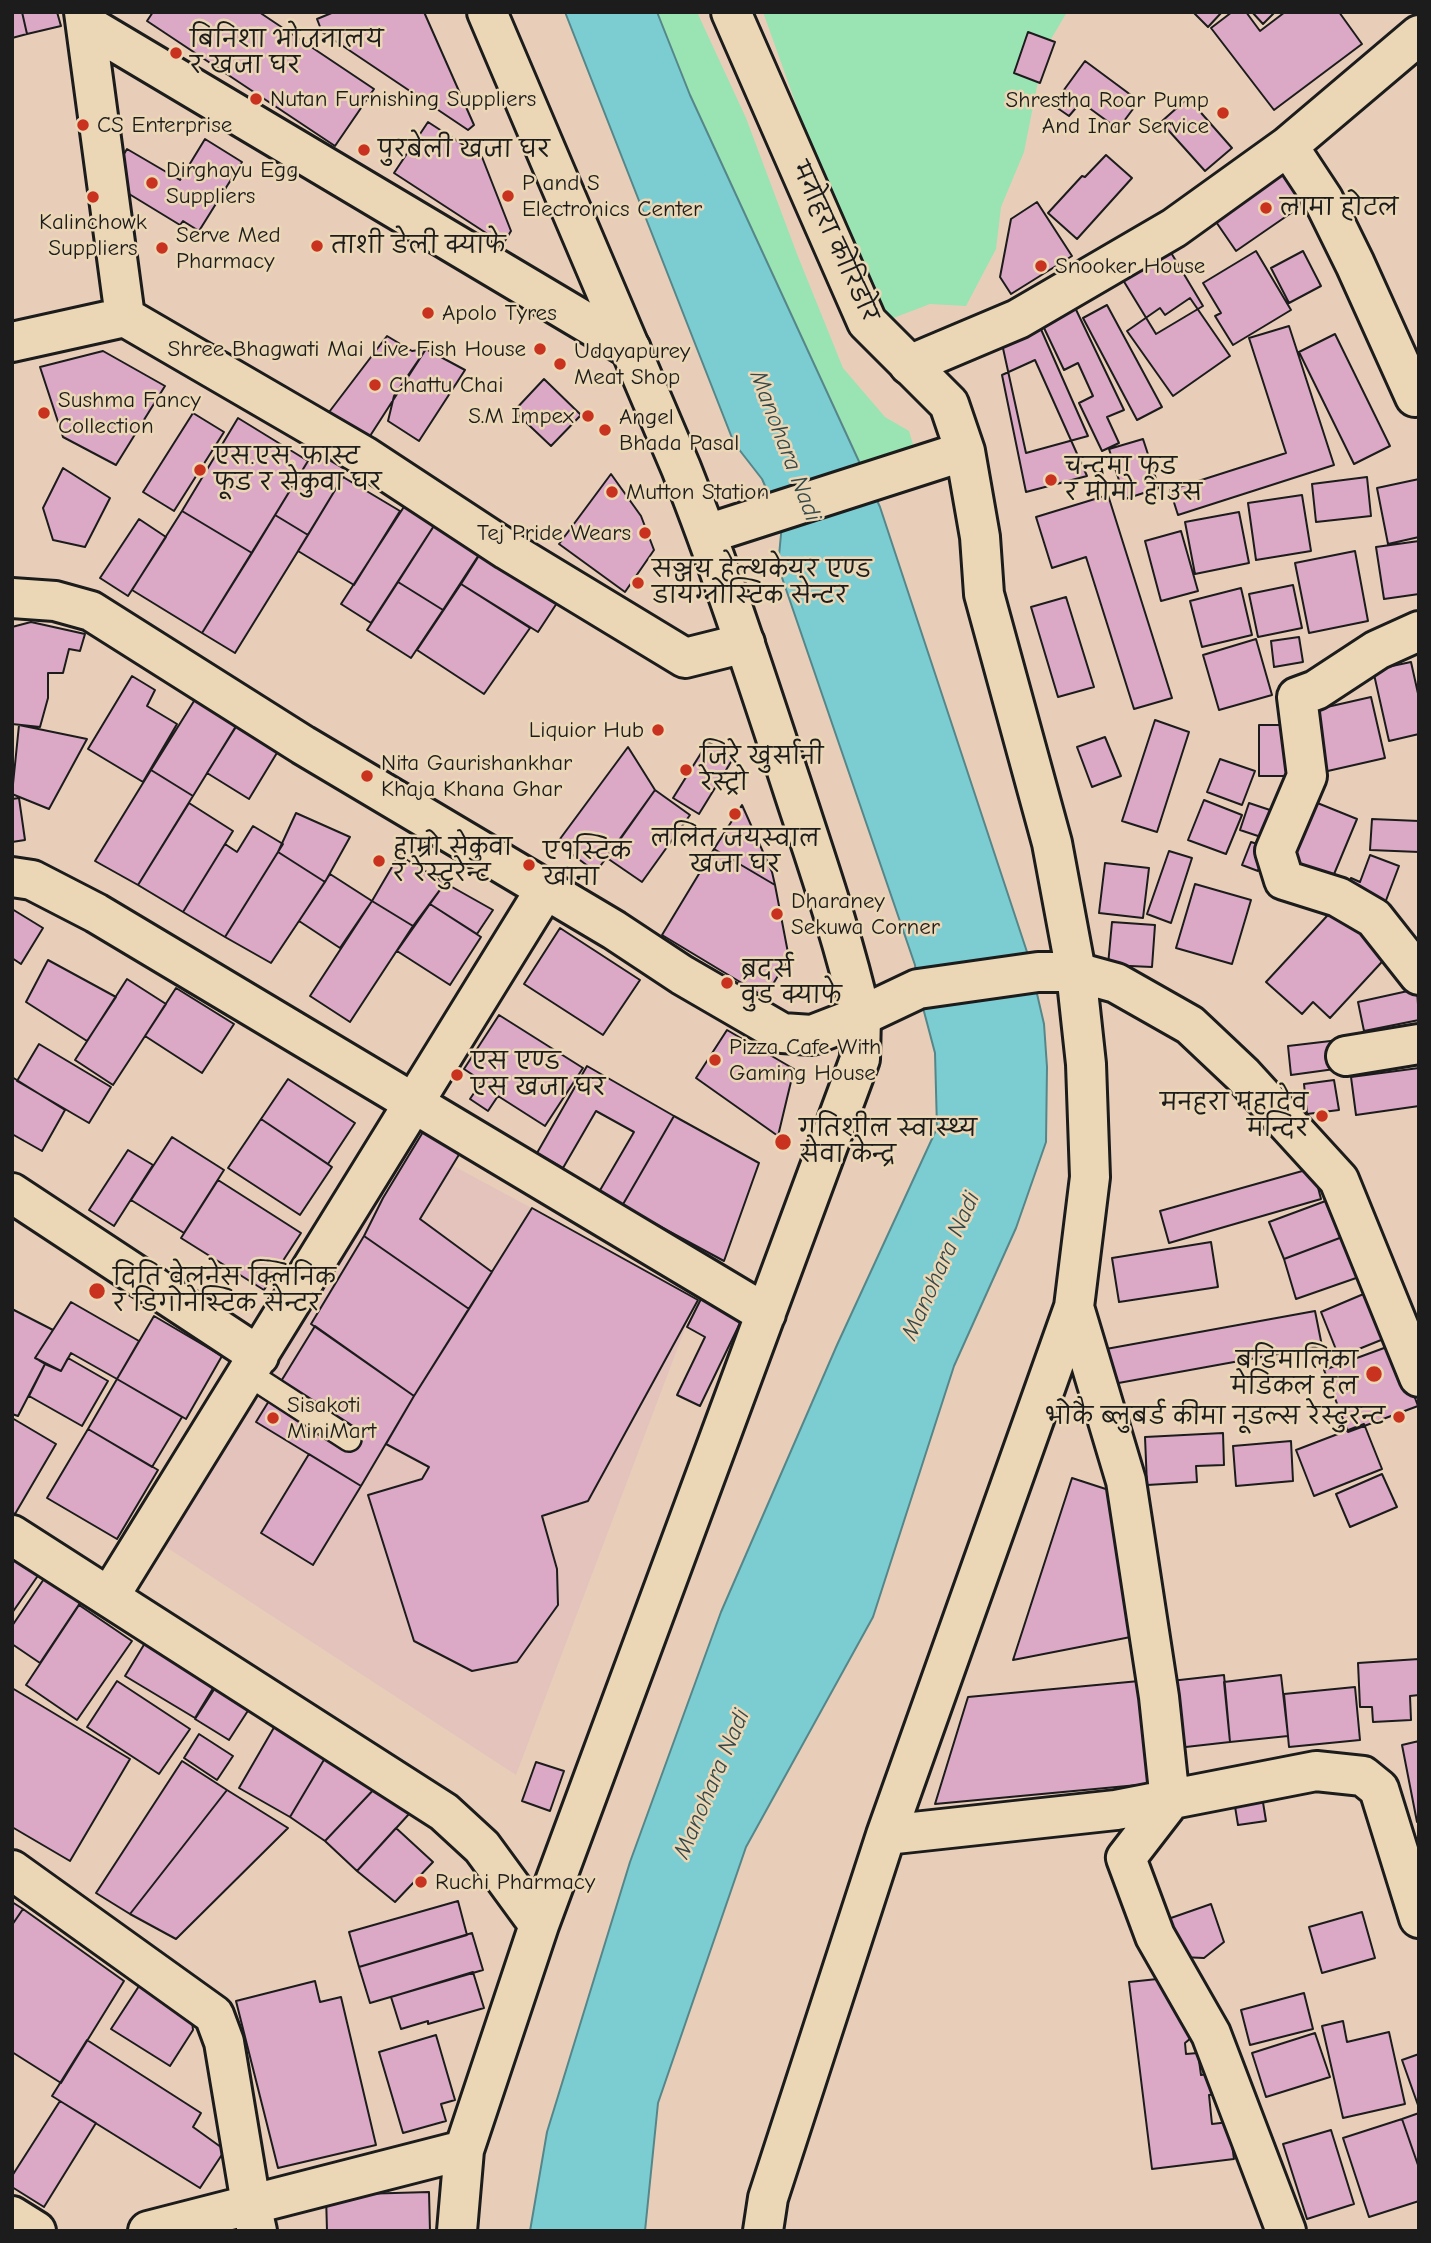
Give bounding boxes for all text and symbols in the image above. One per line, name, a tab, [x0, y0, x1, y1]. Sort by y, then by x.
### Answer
place label: बिनिशा भोजनालय र खजा घर	[190, 26, 384, 80]
marker: बिनिशा भोजनालय र खजा घर	[168, 45, 184, 61]
place label: Nutan Furnishing Suppliers	[270, 85, 536, 113]
place label: Shrestha Roar Pump And Inar Service	[1006, 86, 1209, 140]
marker: Nutan Furnishing Suppliers	[248, 91, 264, 107]
marker: Shrestha Roar Pump And Inar Service	[1215, 105, 1231, 121]
place label: CS Enterprise	[97, 111, 232, 139]
marker: CS Enterprise	[75, 117, 91, 133]
place label: पुरबेली खजा घर	[378, 136, 550, 164]
marker: पुरबेली खजा घर	[356, 142, 372, 158]
place label: Dirghayu Egg Suppliers	[166, 156, 298, 210]
street label: मनोहरा कोरिडोर	[785, 158, 883, 326]
place label: P and S Electronics Center	[522, 169, 702, 223]
marker: Dirghayu Egg Suppliers	[144, 175, 160, 191]
marker: P and S Electronics Center	[500, 188, 516, 204]
marker: Kalinchowk Suppliers	[85, 189, 101, 205]
place label: लामा होटल	[1280, 194, 1398, 222]
marker: लामा होटल	[1258, 200, 1274, 216]
place label: Kalinchowk Suppliers	[39, 208, 147, 262]
place label: Serve Med Pharmacy	[176, 221, 281, 275]
place label: ताशी डेली क्याफे	[331, 232, 506, 260]
marker: ताशी डेली क्याफे	[309, 238, 325, 254]
marker: Serve Med Pharmacy	[154, 240, 170, 256]
place label: Snooker House	[1055, 252, 1205, 280]
marker: Snooker House	[1033, 258, 1049, 274]
place label: Apolo Tyres	[442, 299, 557, 327]
marker: Apolo Tyres	[420, 305, 436, 321]
place label: Shree Bhagwati Mai Live Fish House	[167, 335, 526, 363]
place label: Udayapurey Meat Shop	[574, 337, 690, 391]
marker: Shree Bhagwati Mai Live Fish House	[532, 341, 548, 357]
marker: Udayapurey Meat Shop	[552, 356, 568, 372]
water label: Manohara Nadi	[743, 366, 827, 526]
place label: Chattu Chai	[389, 371, 503, 399]
marker: Chattu Chai	[367, 377, 383, 393]
place label: Sushma Fancy Collection	[58, 386, 201, 440]
place label: S.M Impex	[468, 402, 574, 430]
place label: Angel Bhada Pasal	[619, 403, 739, 457]
marker: Sushma Fancy Collection	[36, 405, 52, 421]
marker: S.M Impex	[580, 408, 596, 424]
marker: Angel Bhada Pasal	[597, 422, 613, 438]
place label: एस.एस. फास्ट फूड र सेकुवा घर	[214, 443, 382, 497]
place label: चन्द्रमा फूड र मोमो हाउस	[1065, 453, 1202, 507]
marker: एस.एस. फास्ट फूड र सेकुवा घर	[192, 462, 208, 478]
marker: चन्द्रमा फूड र मोमो हाउस	[1043, 472, 1059, 488]
place label: Mutton Station	[626, 478, 769, 506]
marker: Mutton Station	[604, 484, 620, 500]
place label: Tej Pride Wears	[477, 519, 631, 547]
marker: Tej Pride Wears	[637, 525, 653, 541]
place label: सञ्जय हेल्थकेयर एण्ड डायग्नोस्टिक सेन्टर	[652, 556, 872, 610]
marker: सञ्जय हेल्थकेयर एण्ड डायग्नोस्टिक सेन्टर	[630, 575, 646, 591]
place label: Liquior Hub	[529, 716, 644, 744]
marker: Liquior Hub	[650, 722, 666, 738]
place label: जिरे खुर्सानी रेस्ट्रो	[700, 743, 823, 797]
place label: Nita Gaurishankhar Khaja Khana Ghar	[381, 749, 572, 803]
marker: जिरे खुर्सानी रेस्ट्रो	[678, 762, 694, 778]
marker: Nita Gaurishankhar Khaja Khana Ghar	[359, 768, 375, 784]
marker: ललित जयस्वाल खजा घर	[727, 806, 743, 822]
place label: ललित जयस्वाल खजा घर	[650, 825, 820, 879]
place label: हाम्रो सेकुवा र रेस्टुरेन्ट	[393, 834, 512, 888]
place label: ए१स्टिक खाना	[543, 838, 631, 892]
marker: हाम्रो सेकुवा र रेस्टुरेन्ट	[371, 853, 387, 869]
marker: ए१स्टिक खाना	[521, 857, 537, 873]
place label: Dharaney Sekuwa Corner	[791, 887, 940, 941]
marker: Dharaney Sekuwa Corner	[769, 906, 785, 922]
place label: ब्रदर्स वुड क्याफे	[741, 956, 842, 1010]
marker: ब्रदर्स वुड क्याफे	[719, 975, 735, 991]
place label: Pizza Cafe With Gaming House	[729, 1033, 881, 1087]
place label: एस एण्ड एस खजा घर	[471, 1048, 605, 1102]
marker: Pizza Cafe With Gaming House	[707, 1052, 723, 1068]
marker: एस एण्ड एस खजा घर	[449, 1067, 465, 1083]
place label: मनहरा महादेव मन्दिर	[1160, 1089, 1308, 1143]
marker: मनहरा महादेव मन्दिर	[1314, 1108, 1330, 1124]
place label: गतिशील स्वास्थ्य सेवा केन्द्र	[799, 1115, 977, 1169]
marker: गतिशील स्वास्थ्य सेवा केन्द्र	[773, 1132, 793, 1152]
water label: Manohara Nadi	[895, 1187, 987, 1345]
place label: दिति वेलनेस क्लिनिक र डिगोनेस्टिक सेन्टर	[113, 1264, 336, 1318]
marker: दिति वेलनेस क्लिनिक र डिगोनेस्टिक सेन्टर	[87, 1281, 107, 1301]
place label: बडिमालिका मेडिकल हल	[1231, 1347, 1358, 1401]
marker: बडिमालिका मेडिकल हल	[1364, 1364, 1384, 1384]
place label: Sisakoti MiniMart	[287, 1391, 376, 1445]
place label: भोकै ब्लुबर्ड कीमा नूडल्स रेस्टुरन्ट	[1045, 1403, 1385, 1431]
marker: भोकै ब्लुबर्ड कीमा नूडल्स रेस्टुरन्ट	[1391, 1409, 1407, 1425]
marker: Sisakoti MiniMart	[265, 1410, 281, 1426]
water label: Manohara Nadi	[668, 1705, 756, 1863]
place label: Ruchi Pharmacy	[435, 1868, 595, 1896]
marker: Ruchi Pharmacy	[413, 1874, 429, 1890]

